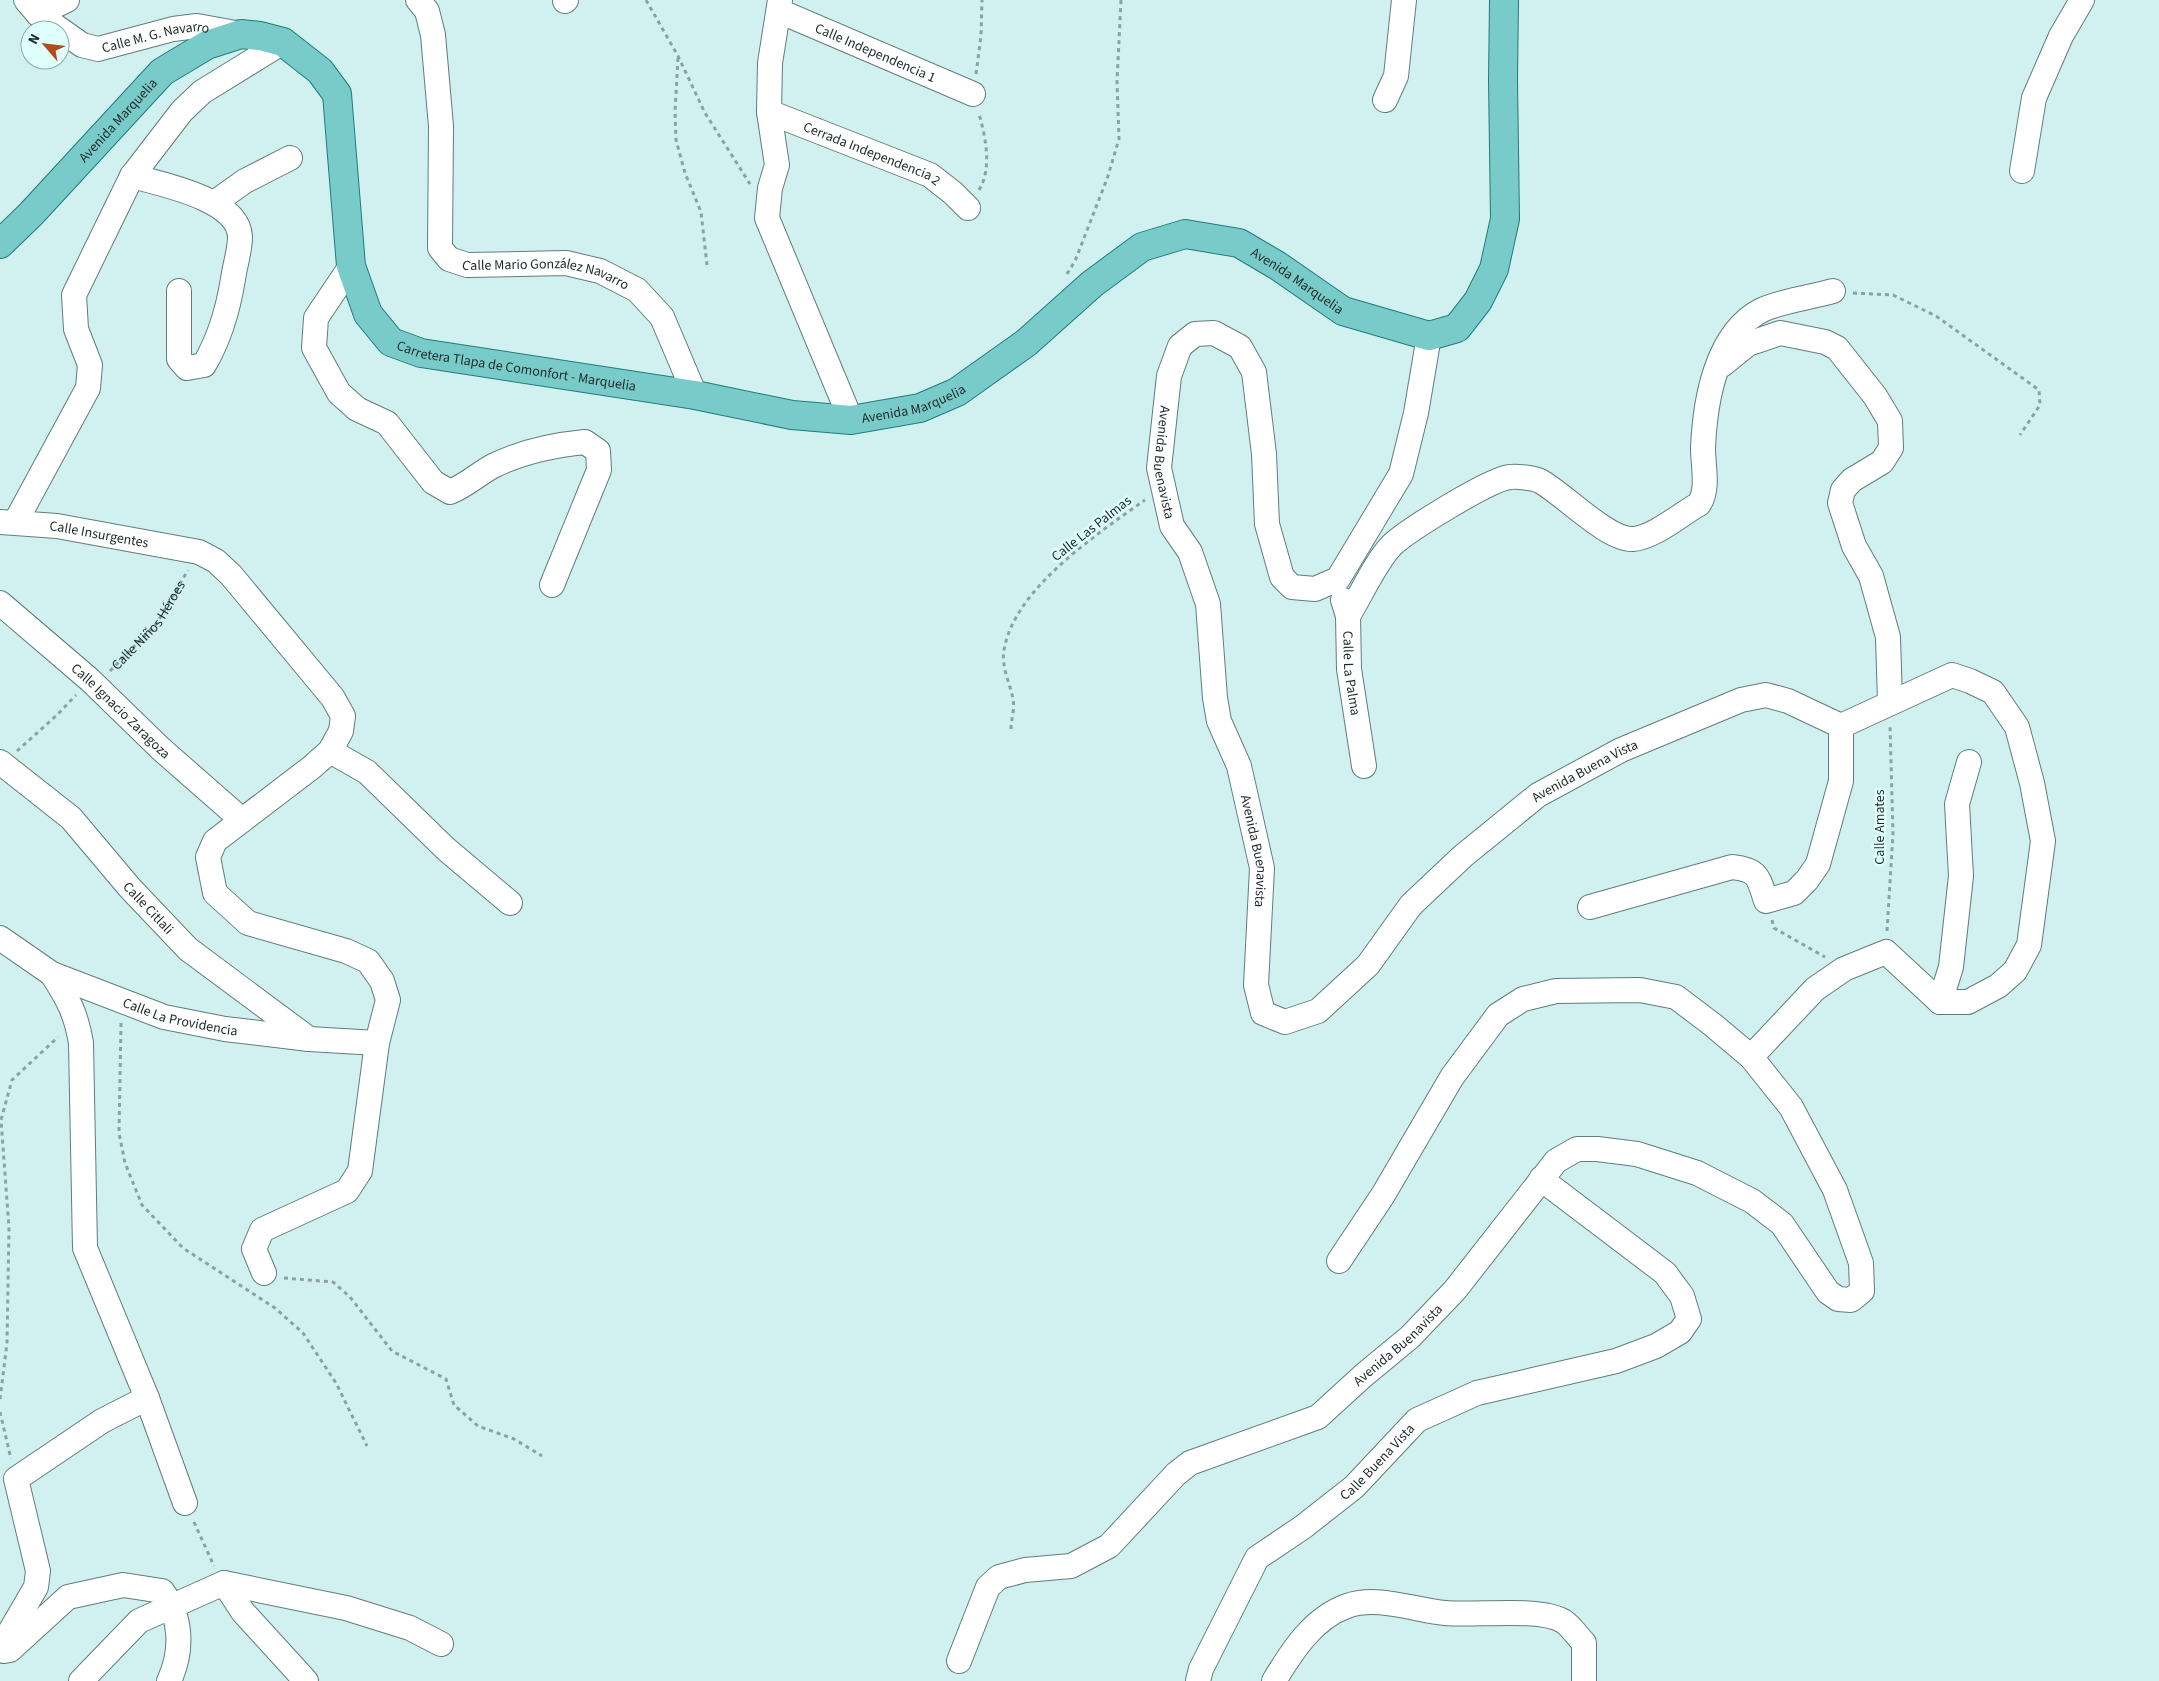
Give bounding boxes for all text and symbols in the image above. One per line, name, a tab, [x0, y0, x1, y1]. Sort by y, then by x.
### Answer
street label: Calle M. G. Navarro	[100, 17, 211, 59]
street label: Calle Independencia 1	[812, 19, 939, 88]
north arrow	[20, 20, 70, 70]
text: N	[23, 31, 45, 48]
street label: Avenida Marquelia	[74, 74, 162, 167]
street label: Cerrada Independencia 2	[800, 117, 945, 191]
street label: Avenida Marquelia	[1247, 243, 1347, 320]
street label: Calle Mario González Navarro	[459, 254, 632, 295]
street label: Carretera Tlapa de Comonfort - Marquelia	[394, 336, 637, 397]
street label: Avenida Marquelia	[860, 380, 970, 429]
street label: Avenida Buenavista	[1148, 405, 1179, 521]
street label: Calle Las Palmas	[1047, 491, 1136, 567]
street label: Calle Insurgentes	[49, 517, 150, 554]
street label: Calle Niños Héroes	[107, 577, 191, 675]
street label: Calle La Palma	[1337, 630, 1365, 717]
street label: Calle Ignacio Zaragoza	[66, 659, 174, 764]
street label: Avenida Buena Vista	[1527, 735, 1641, 807]
street label: Calle Amates	[1870, 789, 1890, 865]
street label: Avenida Buenavista	[1235, 793, 1271, 908]
street label: Calle Citlali	[118, 878, 178, 939]
street label: Calle La Providencia	[120, 993, 239, 1041]
street label: Avenida Buenavista	[1349, 1300, 1447, 1391]
street label: Calle Buena Vista	[1336, 1420, 1420, 1506]

